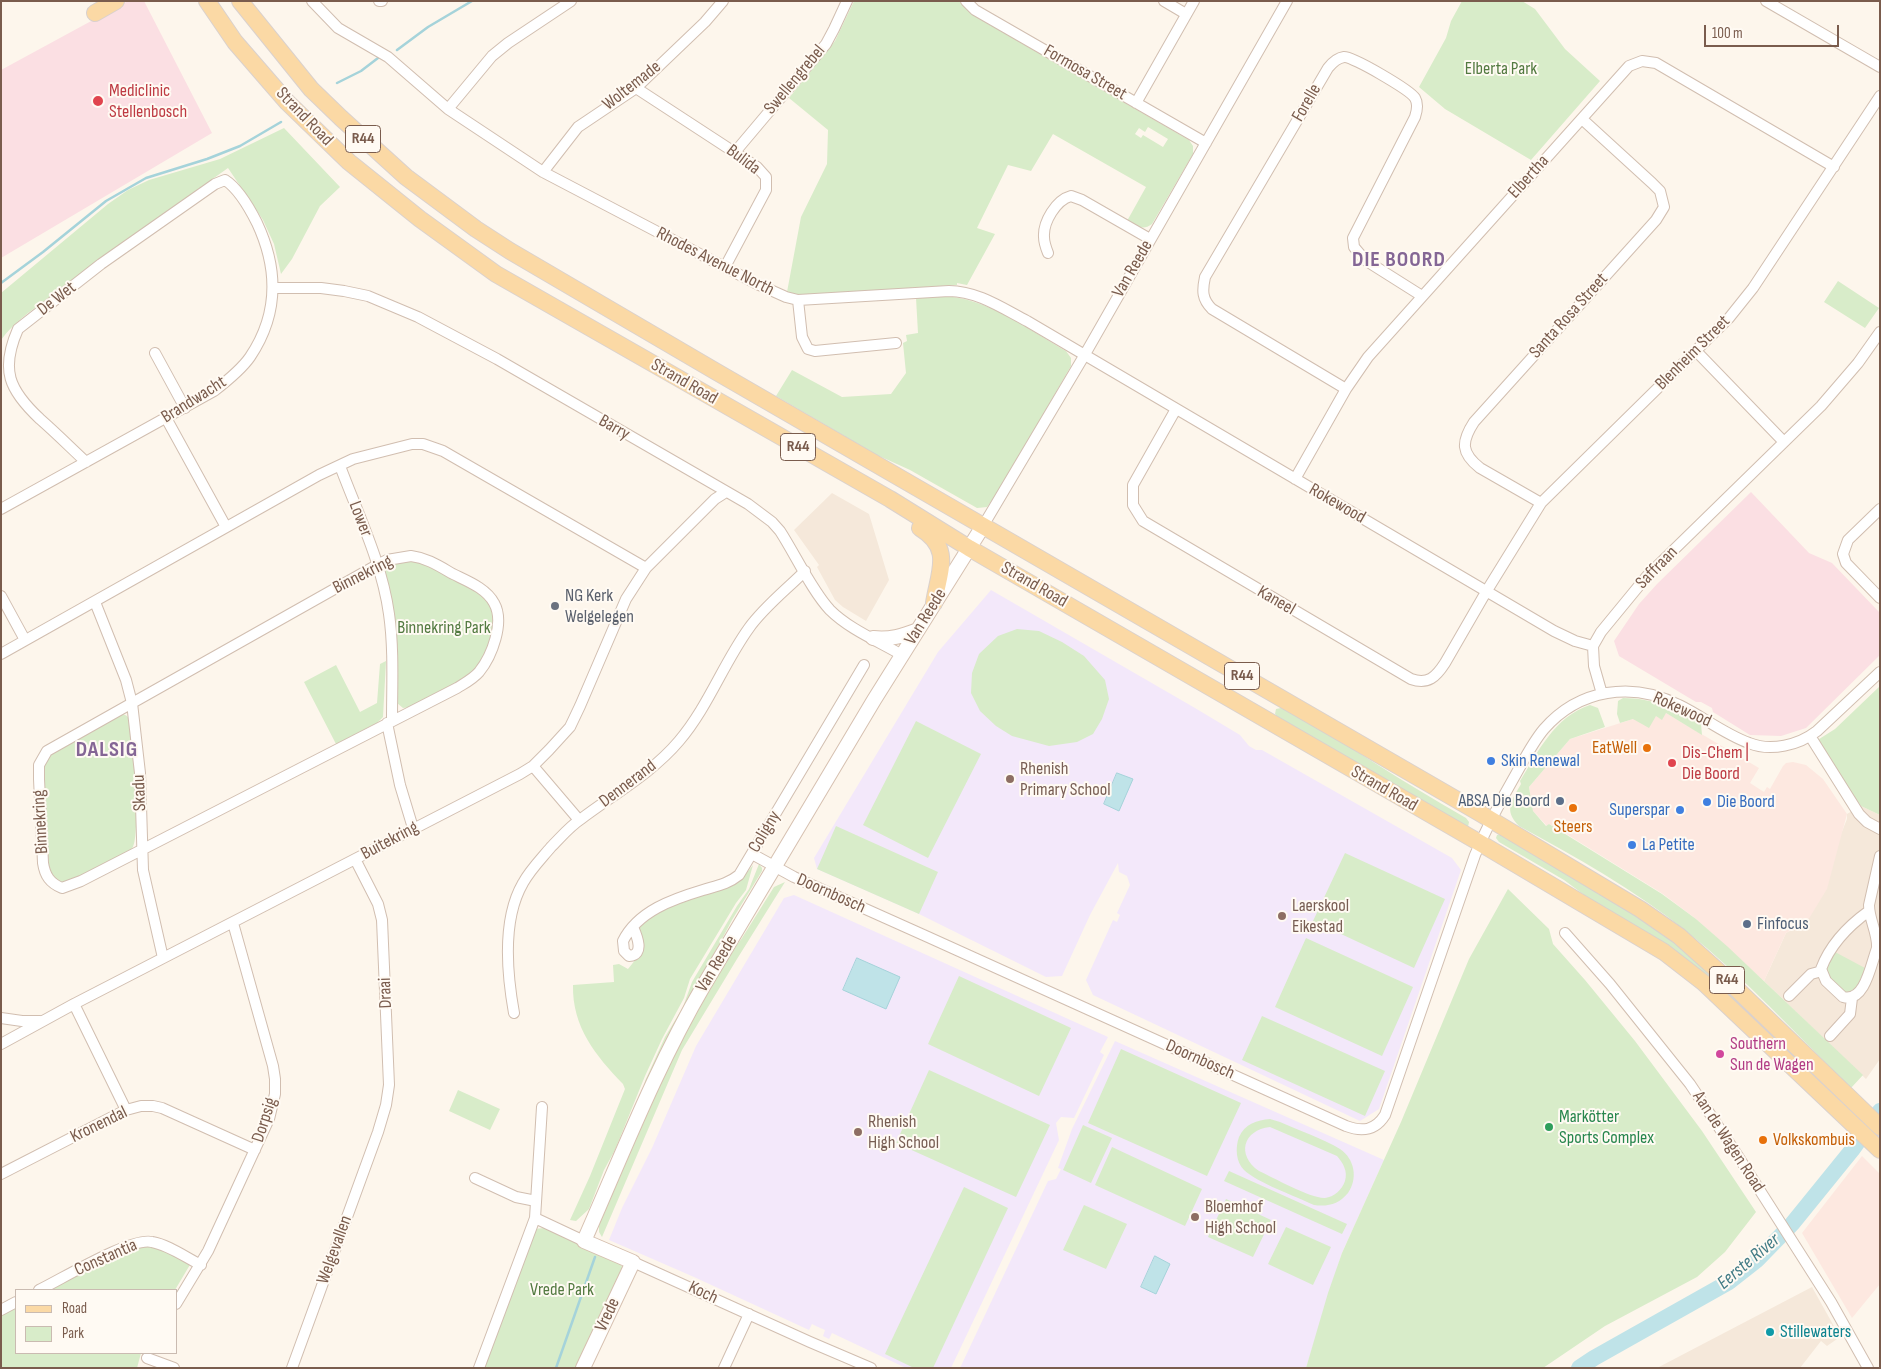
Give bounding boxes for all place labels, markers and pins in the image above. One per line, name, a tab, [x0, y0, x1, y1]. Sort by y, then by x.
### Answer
place label: Mediclinic Stellenbosch	[109, 80, 187, 122]
marker: Mediclinic Stellenbosch	[91, 94, 105, 108]
place label: NG Kerk Welgelegen	[565, 585, 634, 628]
marker: NG Kerk Welgelegen	[549, 600, 561, 612]
place label: EatWell	[1592, 737, 1637, 759]
marker: EatWell	[1641, 742, 1653, 754]
place label: Dis-Chem | Die Boord	[1682, 742, 1749, 784]
place label: Skin Renewal	[1501, 750, 1580, 772]
marker: Skin Renewal	[1485, 755, 1497, 767]
marker: Dis-Chem | Die Boord	[1666, 757, 1678, 769]
place label: Rhenish Primary School	[1020, 758, 1111, 801]
marker: Rhenish Primary School	[1004, 773, 1016, 785]
place label: ABSA Die Boord	[1458, 790, 1550, 812]
place label: Die Boord	[1717, 791, 1775, 813]
marker: ABSA Die Boord	[1554, 795, 1566, 807]
marker: Die Boord	[1701, 796, 1713, 808]
place label: Superspar	[1609, 799, 1670, 821]
marker: Steers	[1567, 802, 1579, 814]
marker: Superspar	[1674, 804, 1686, 816]
place label: Steers	[1554, 816, 1592, 838]
place label: La Petite	[1642, 834, 1695, 856]
marker: La Petite	[1626, 839, 1638, 851]
place label: Laerskool Eikestad	[1292, 895, 1349, 938]
marker: Laerskool Eikestad	[1276, 910, 1288, 922]
place label: Finfocus	[1757, 913, 1809, 935]
marker: Finfocus	[1741, 918, 1753, 930]
place label: Southern Sun de Wagen	[1730, 1033, 1814, 1076]
marker: Southern Sun de Wagen	[1714, 1048, 1726, 1060]
place label: Markötter Sports Complex	[1559, 1106, 1654, 1148]
place label: Rhenish High School	[868, 1111, 939, 1154]
marker: Markötter Sports Complex	[1543, 1121, 1555, 1133]
marker: Rhenish High School	[852, 1126, 864, 1138]
place label: Volkskombuis	[1773, 1129, 1855, 1151]
marker: Volkskombuis	[1757, 1134, 1769, 1146]
place label: Bloemhof High School	[1205, 1196, 1276, 1238]
marker: Bloemhof High School	[1189, 1211, 1201, 1223]
place label: Stillewaters	[1780, 1321, 1851, 1343]
marker: Stillewaters	[1764, 1326, 1776, 1338]

